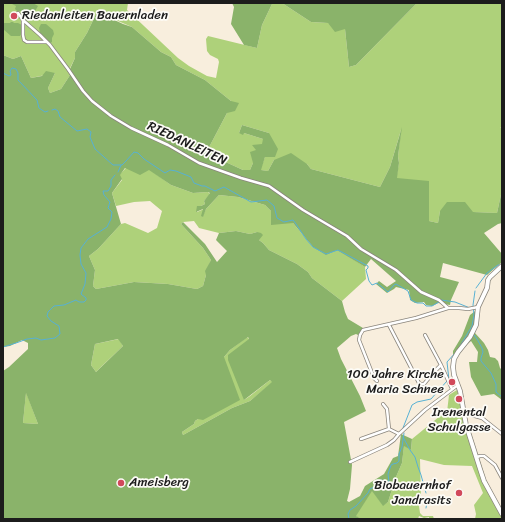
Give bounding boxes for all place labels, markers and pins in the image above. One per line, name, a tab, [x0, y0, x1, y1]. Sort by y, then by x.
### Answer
place label: Riedanleiten Bauernladen	[22, 8, 168, 24]
marker: Riedanleiten Bauernladen	[9, 11, 19, 21]
place label: 100 Jahre Kirche Maria Schnee	[347, 367, 444, 398]
marker: 100 Jahre Kirche Maria Schnee	[447, 377, 457, 387]
marker: Irenental Schulgasse	[454, 394, 464, 404]
place label: Irenental Schulgasse	[428, 405, 490, 436]
place label: Ameisberg	[129, 475, 189, 491]
marker: Ameisberg	[116, 478, 126, 488]
place label: Biobauernhof Jandrasits	[374, 478, 451, 509]
marker: Biobauernhof Jandrasits	[454, 488, 464, 498]

